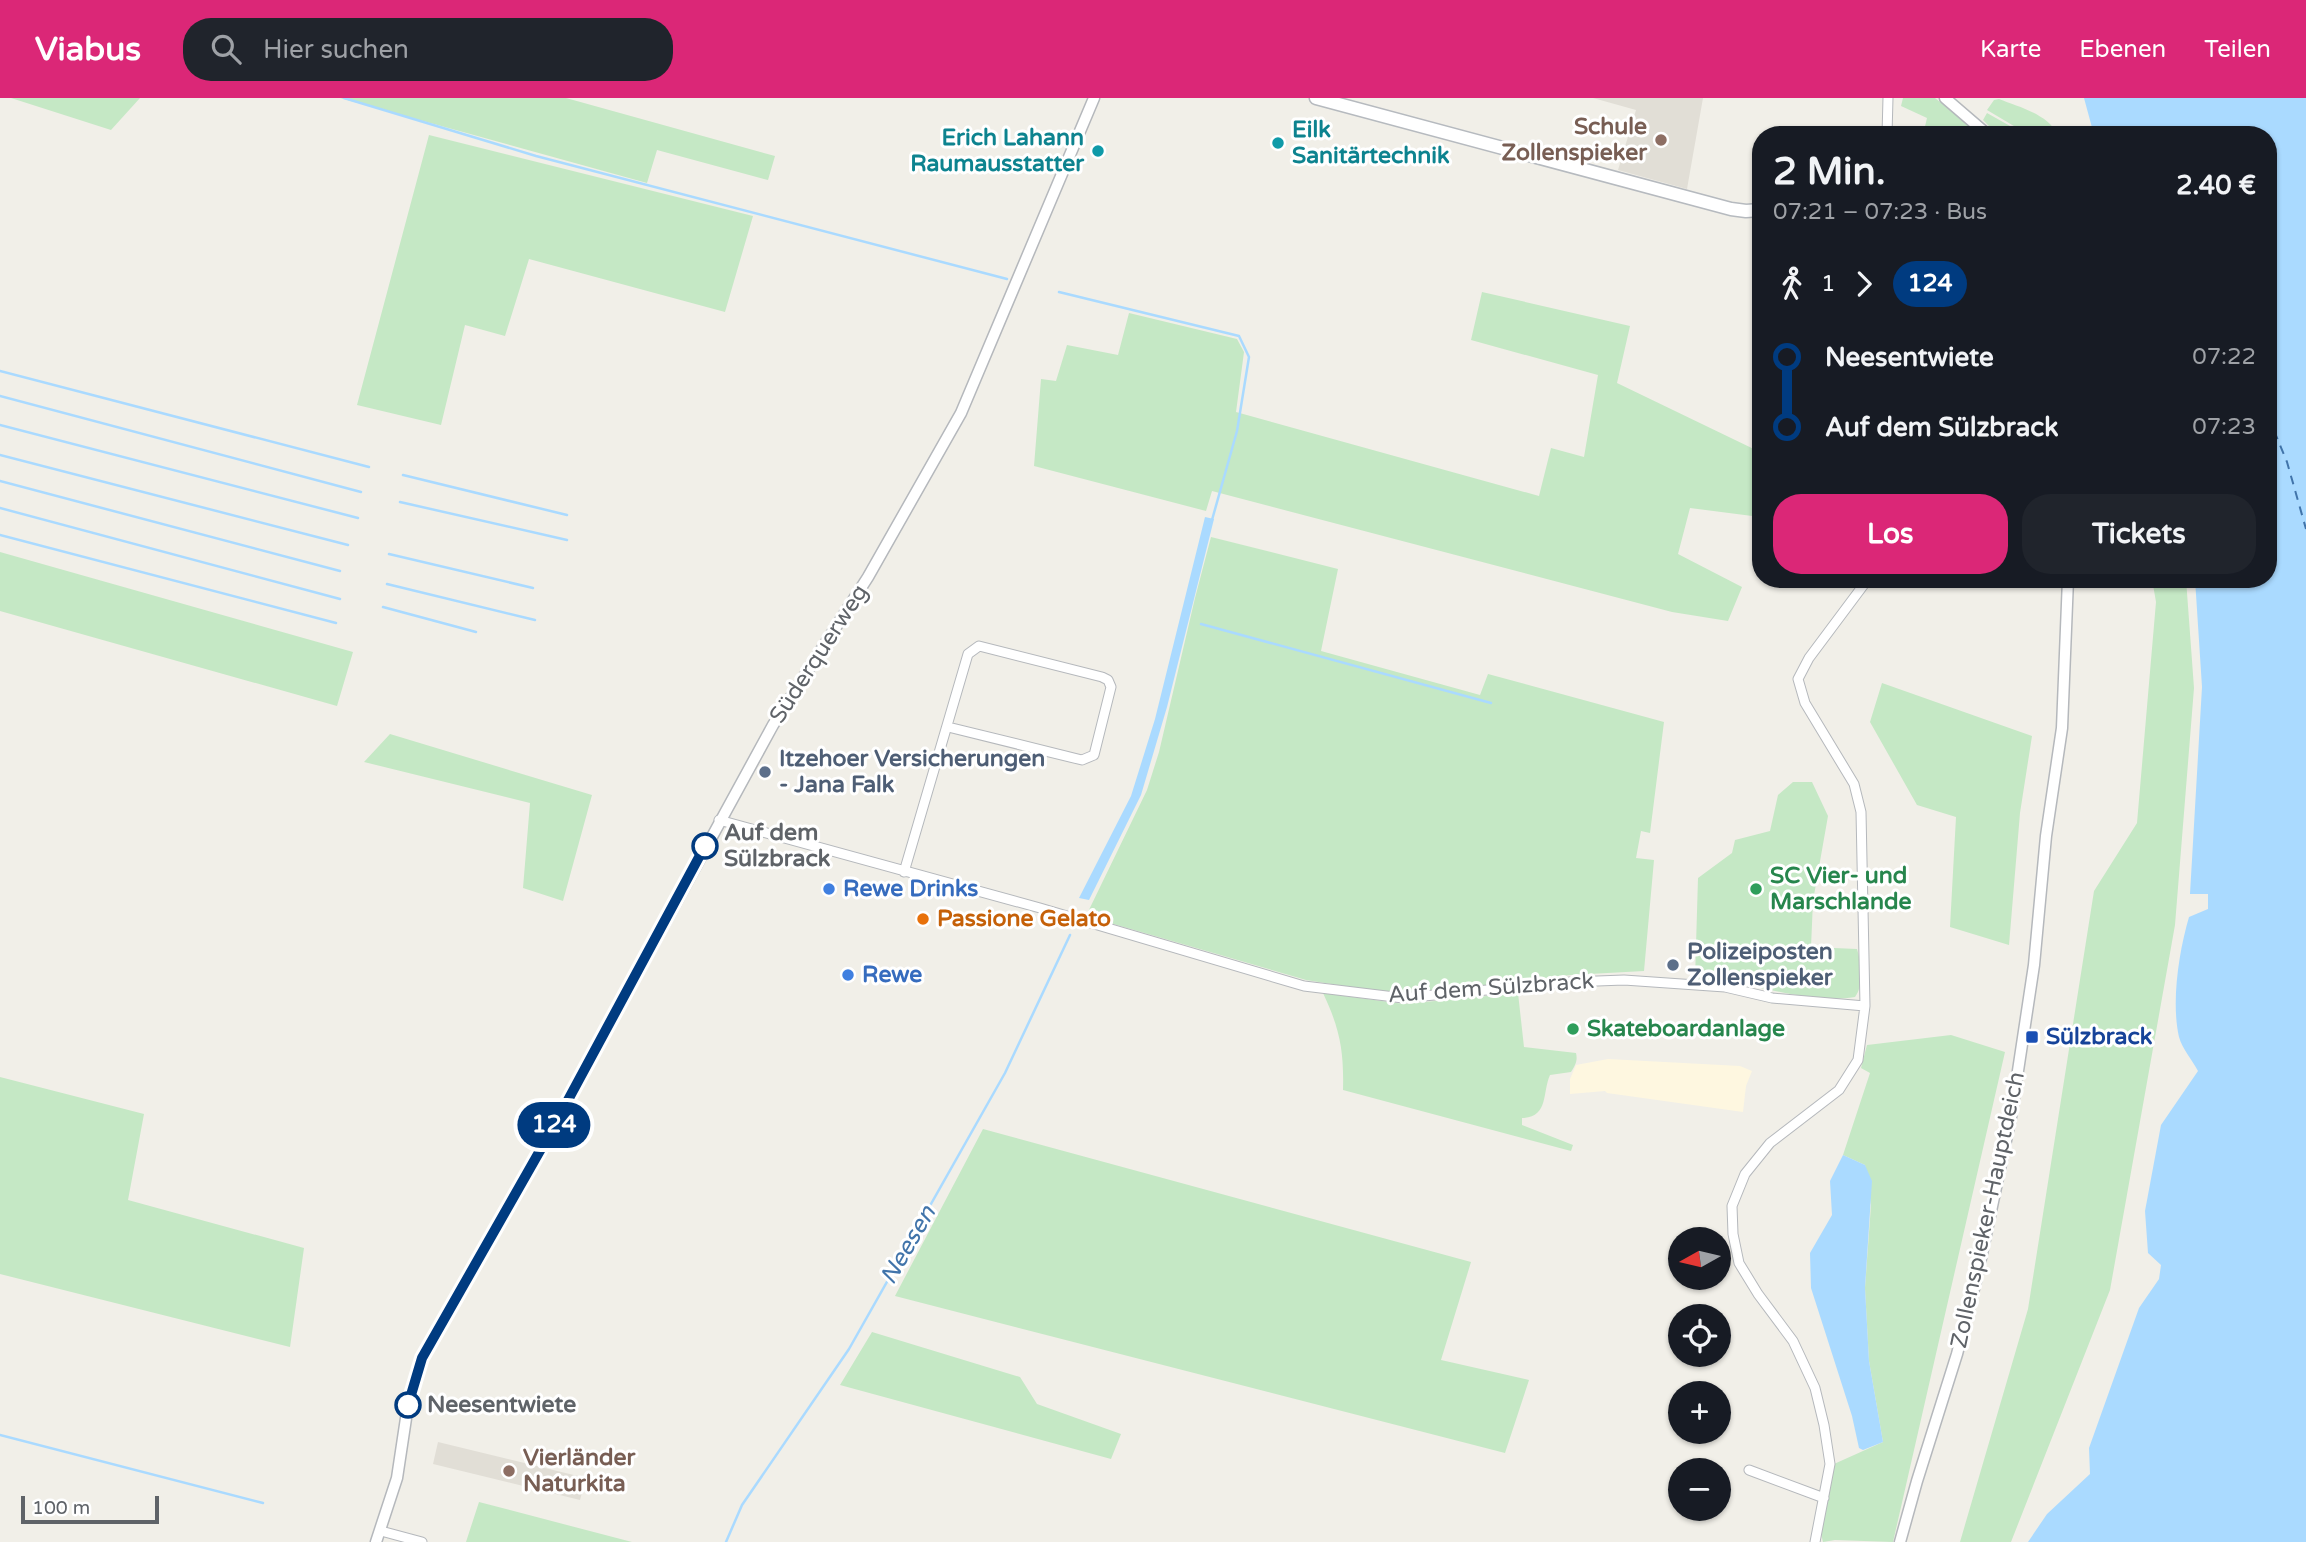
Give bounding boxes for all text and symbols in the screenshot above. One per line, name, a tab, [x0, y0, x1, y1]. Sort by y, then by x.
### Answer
search box	[183, 18, 673, 81]
text: Viabus	[35, 30, 141, 69]
icon: search	[207, 30, 245, 68]
text: Hier suchen	[263, 34, 409, 65]
text: Karte	[1980, 35, 2041, 64]
text: Ebenen	[2079, 35, 2166, 64]
text: Teilen	[2204, 35, 2271, 64]
place label: Schule Zollenspieker	[1501, 113, 1648, 167]
place label: Eilk Sanitärtechnik	[1292, 116, 1450, 170]
place label: Erich Lahann Raumausstatter	[910, 124, 1085, 178]
marker: Schule Zollenspieker	[1653, 132, 1669, 148]
marker: Eilk Sanitärtechnik	[1270, 135, 1286, 151]
marker: Erich Lahann Raumausstatter	[1090, 143, 1106, 159]
text: 2 Min.	[1773, 149, 1886, 195]
text: 2.40 €	[2176, 170, 2256, 201]
text: 07:21 – 07:23 · Bus	[1773, 198, 1987, 226]
icon: walk	[1773, 265, 1811, 303]
icon: forward	[1845, 265, 1883, 303]
text: 124	[1907, 269, 1953, 298]
text: 1	[1821, 270, 1835, 298]
text: Neesentwiete	[1825, 342, 1994, 373]
text: 07:22	[2192, 343, 2256, 371]
text: Auf dem Sülzbrack	[1825, 412, 2058, 443]
text: 07:23	[2192, 413, 2256, 441]
button: Los	[1773, 494, 2008, 574]
button: Tickets	[2022, 494, 2256, 574]
street label: Süderquerweg	[764, 579, 874, 729]
place label: Itzehoer Versicherungen - Jana Falk	[779, 745, 1045, 799]
marker: Itzehoer Versicherungen - Jana Falk	[757, 764, 773, 780]
place label: Auf dem Sülzbrack	[724, 819, 831, 873]
marker: Auf dem Sülzbrack	[692, 833, 718, 859]
place label: SC Vier- und Marschlande	[1770, 862, 1911, 916]
place label: Rewe Drinks	[843, 875, 978, 903]
marker: Rewe Drinks	[821, 881, 837, 897]
marker: SC Vier- und Marschlande	[1748, 881, 1764, 897]
place label: Passione Gelato	[937, 905, 1111, 933]
marker: Passione Gelato	[915, 911, 931, 927]
place label: Polizeiposten Zollenspieker	[1687, 938, 1834, 992]
marker: Polizeiposten Zollenspieker	[1665, 957, 1681, 973]
place label: Rewe	[862, 961, 922, 989]
marker: Rewe	[840, 967, 856, 983]
street label: Auf dem Sülzbrack	[1387, 967, 1595, 1009]
place label: Skateboardanlage	[1587, 1015, 1785, 1043]
marker: Skateboardanlage	[1565, 1021, 1581, 1037]
place label: Sülzbrack	[2046, 1023, 2153, 1051]
marker: Sülzbrack	[2024, 1029, 2040, 1045]
street label: Zollenspieker-Hauptdeich	[1945, 1069, 2031, 1351]
line badge: 124	[514, 1102, 594, 1148]
text: 124	[531, 1110, 577, 1139]
water label: Neesen	[874, 1199, 943, 1289]
north arrow	[1668, 1227, 1731, 1290]
map controls	[1668, 1227, 1731, 1521]
button: locate	[1668, 1304, 1731, 1367]
button: +	[1668, 1381, 1731, 1444]
place label: Neesentwiete	[427, 1391, 576, 1419]
marker: Neesentwiete	[395, 1392, 421, 1418]
place label: Vierländer Naturkita	[523, 1444, 636, 1498]
button: −	[1668, 1458, 1731, 1521]
marker: Vierländer Naturkita	[501, 1463, 517, 1479]
scale bar	[21, 1493, 159, 1525]
text: 100 m	[32, 1497, 90, 1519]

